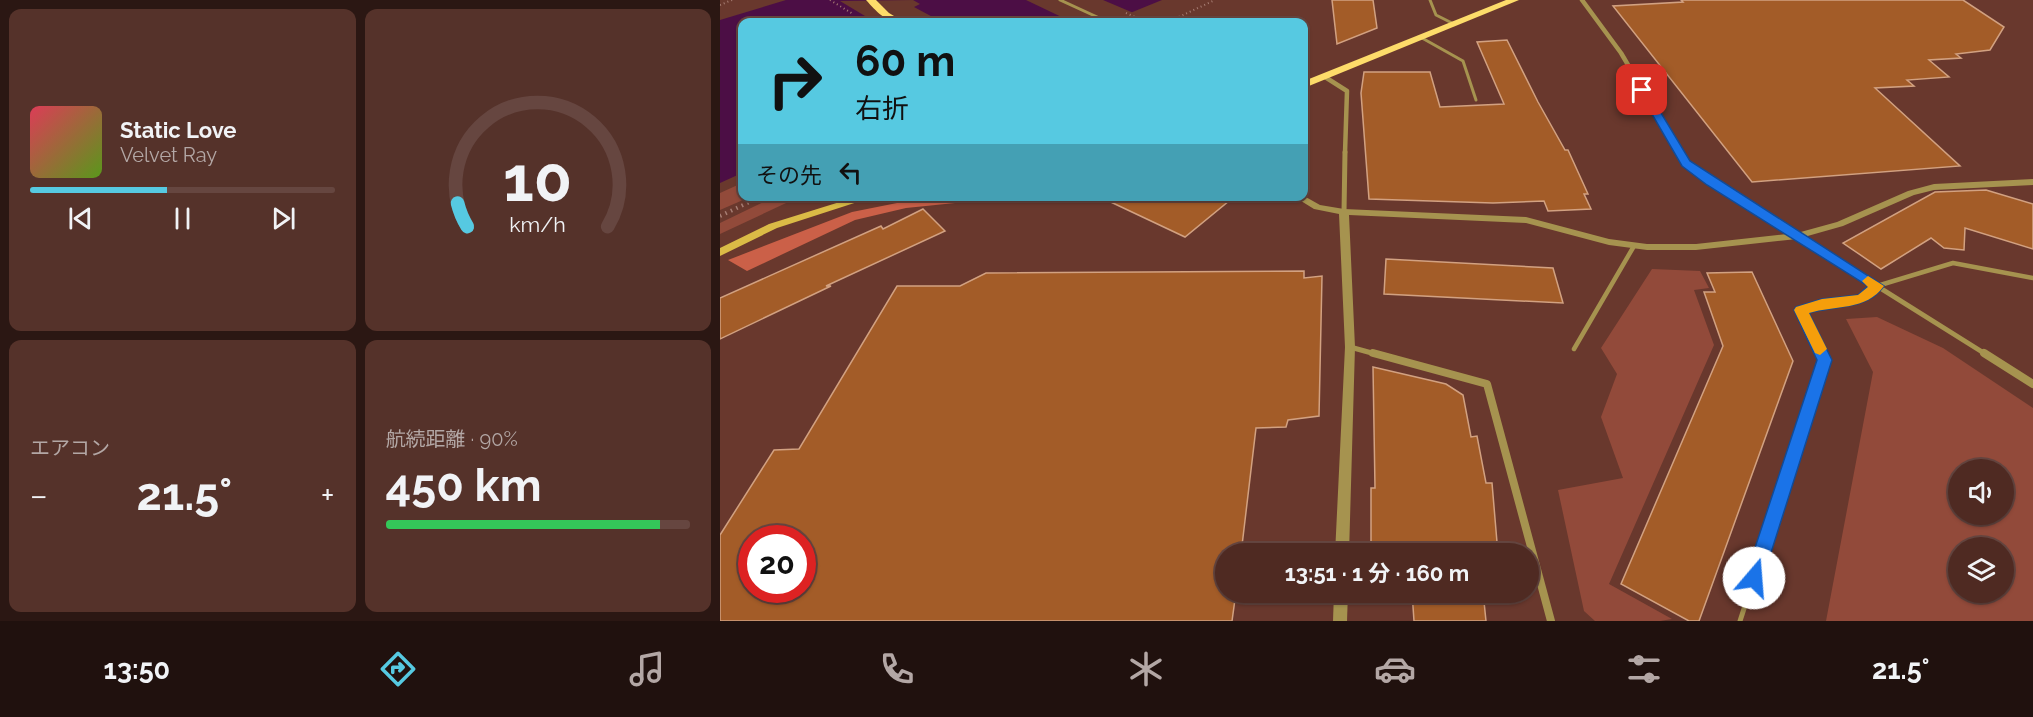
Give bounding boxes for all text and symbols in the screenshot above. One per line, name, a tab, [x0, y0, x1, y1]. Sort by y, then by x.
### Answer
text: 60 m	[855, 37, 955, 86]
icon: right	[756, 42, 834, 120]
pin	[1616, 64, 1667, 115]
icon: arrive	[1625, 73, 1658, 106]
text: 右折	[855, 93, 909, 124]
text: Static Love	[120, 117, 237, 143]
text: 10	[503, 142, 572, 216]
text: Velvet Ray	[120, 143, 217, 167]
icon: left	[834, 156, 867, 189]
text: その先	[756, 162, 822, 188]
icon: previous	[64, 202, 97, 235]
icon: pause	[166, 202, 199, 235]
icon: next	[267, 202, 300, 235]
text: km/h	[509, 213, 566, 238]
text: 航続距離 · 90%	[386, 427, 518, 451]
text: エアコン	[30, 436, 110, 460]
text: 450 km	[386, 459, 542, 512]
map controls	[1948, 459, 2014, 603]
button: sound	[1948, 459, 2014, 525]
text: 21.5°	[137, 468, 232, 521]
text: −	[30, 476, 48, 515]
text: +	[321, 476, 335, 515]
speed limit sign: 20	[738, 525, 816, 603]
button: layers	[1948, 537, 2014, 603]
position arrow	[1722, 546, 1786, 610]
text: 13:51 · 1 分 · 160 m	[1285, 560, 1469, 586]
icon: directions	[377, 648, 419, 690]
icon: music	[626, 648, 668, 690]
icon: phone	[876, 648, 918, 690]
icon: climate	[1125, 648, 1167, 690]
icon: car	[1374, 648, 1416, 690]
icon: filters	[1623, 648, 1665, 690]
text: 13:50	[104, 654, 170, 685]
text: 21.5°	[1872, 654, 1929, 685]

